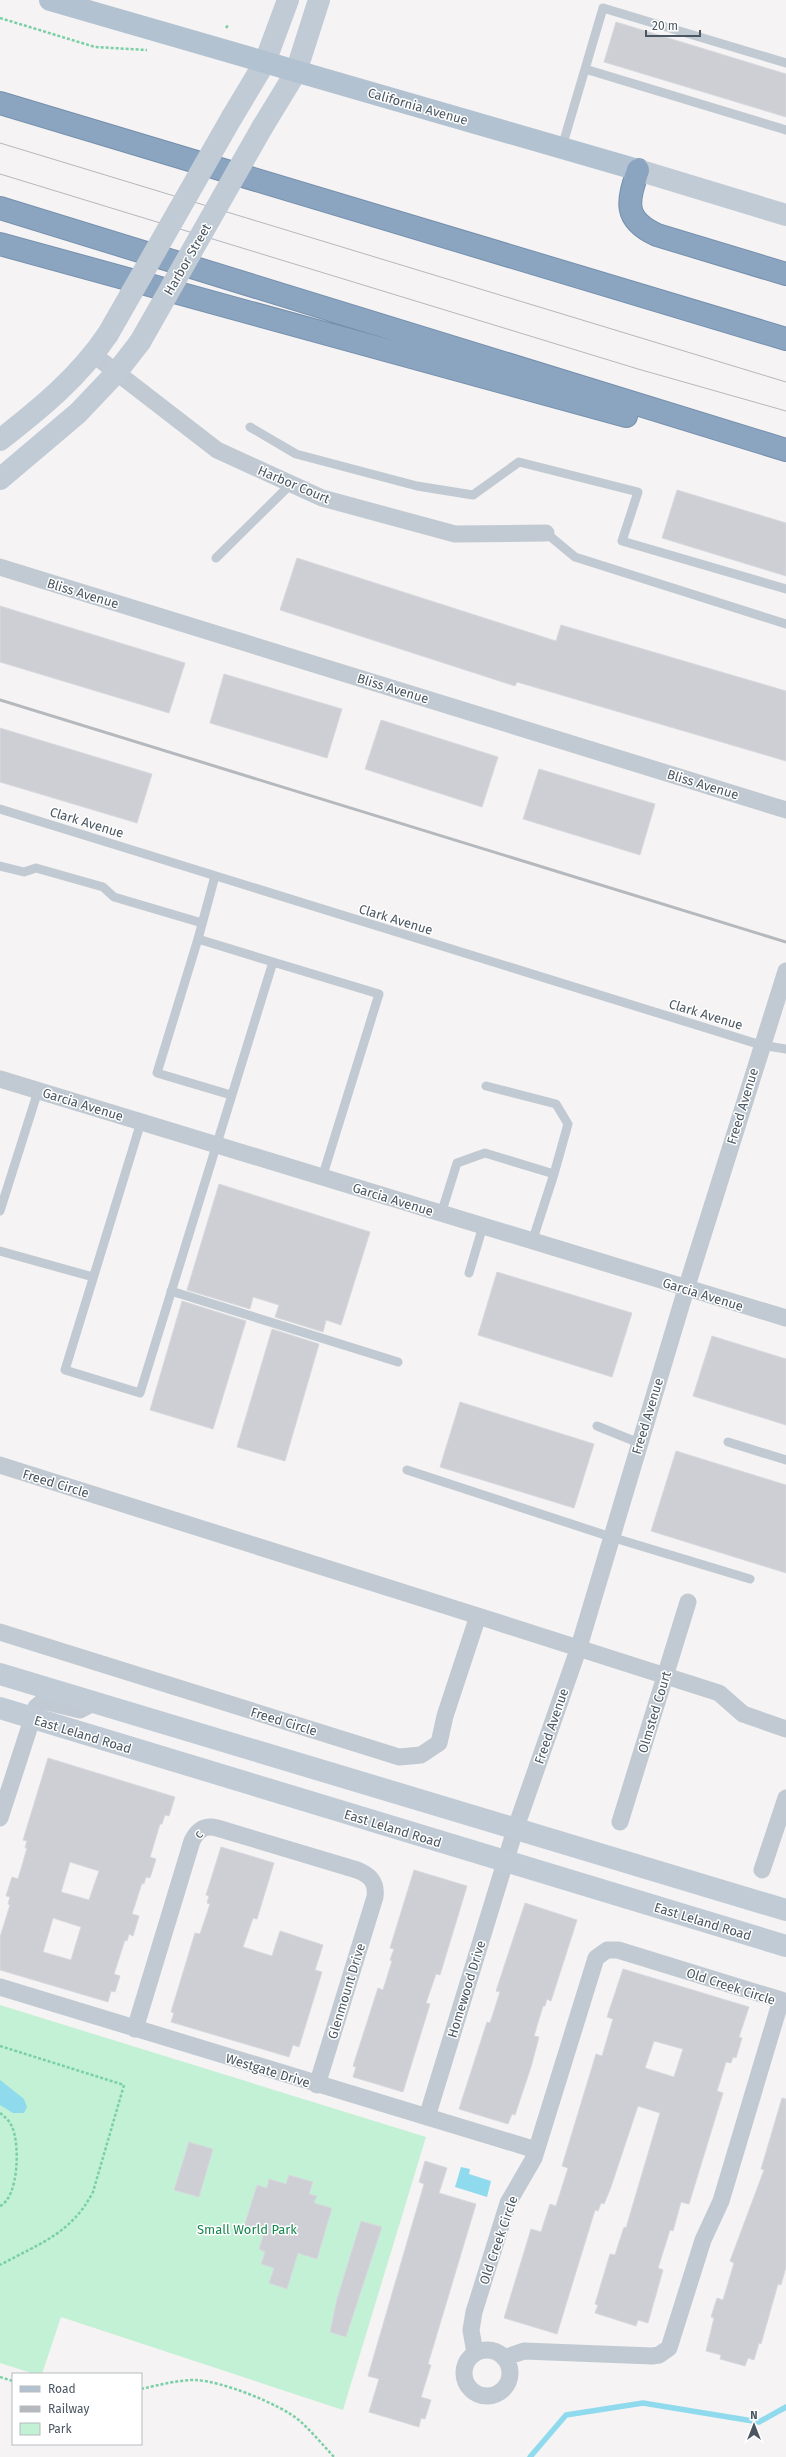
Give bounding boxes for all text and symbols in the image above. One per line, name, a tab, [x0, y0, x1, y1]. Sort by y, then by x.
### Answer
scale bar	[646, 12, 700, 38]
text: 20 m	[652, 19, 678, 33]
street label: California Avenue	[366, 85, 470, 128]
street label: Harbor Street	[161, 221, 214, 298]
street label: Harbor Court	[256, 463, 332, 506]
street label: Bliss Avenue	[45, 575, 120, 611]
street label: Bliss Avenue	[355, 670, 430, 706]
street label: Bliss Avenue	[665, 766, 740, 802]
street label: Clark Avenue	[48, 804, 125, 841]
street label: Clark Avenue	[357, 901, 434, 938]
street label: Clark Avenue	[667, 996, 744, 1033]
street label: Freed Avenue	[724, 1066, 761, 1146]
street label: Garcia Avenue	[41, 1085, 125, 1124]
street label: Garcia Avenue	[351, 1180, 435, 1219]
street label: Garcia Avenue	[661, 1275, 745, 1314]
street label: Freed Avenue	[629, 1376, 666, 1456]
street label: Freed Circle	[21, 1466, 91, 1501]
street label: Olmsted Court	[635, 1669, 674, 1755]
street label: Freed Avenue	[532, 1686, 571, 1766]
street label: Freed Circle	[249, 1704, 319, 1739]
street label: East Leland Road	[32, 1713, 133, 1756]
street label: East Leland Road	[342, 1807, 443, 1850]
street label: c	[191, 1827, 206, 1842]
street label: East Leland Road	[652, 1900, 753, 1943]
street label: Homewood Drive	[445, 1939, 488, 2040]
street label: Glenmount Drive	[325, 1942, 368, 2041]
street label: Old Creek Circle	[685, 1965, 777, 2008]
street label: Westgate Drive	[224, 2051, 312, 2090]
street label: Old Creek Circle	[476, 2194, 521, 2286]
park label: Small World Park	[197, 2222, 297, 2237]
legend	[12, 2373, 142, 2445]
text: Road	[48, 2382, 76, 2396]
text: Railway	[48, 2402, 89, 2416]
north arrow	[734, 2405, 774, 2445]
text: N	[750, 2409, 758, 2422]
text: Park	[48, 2422, 72, 2436]

